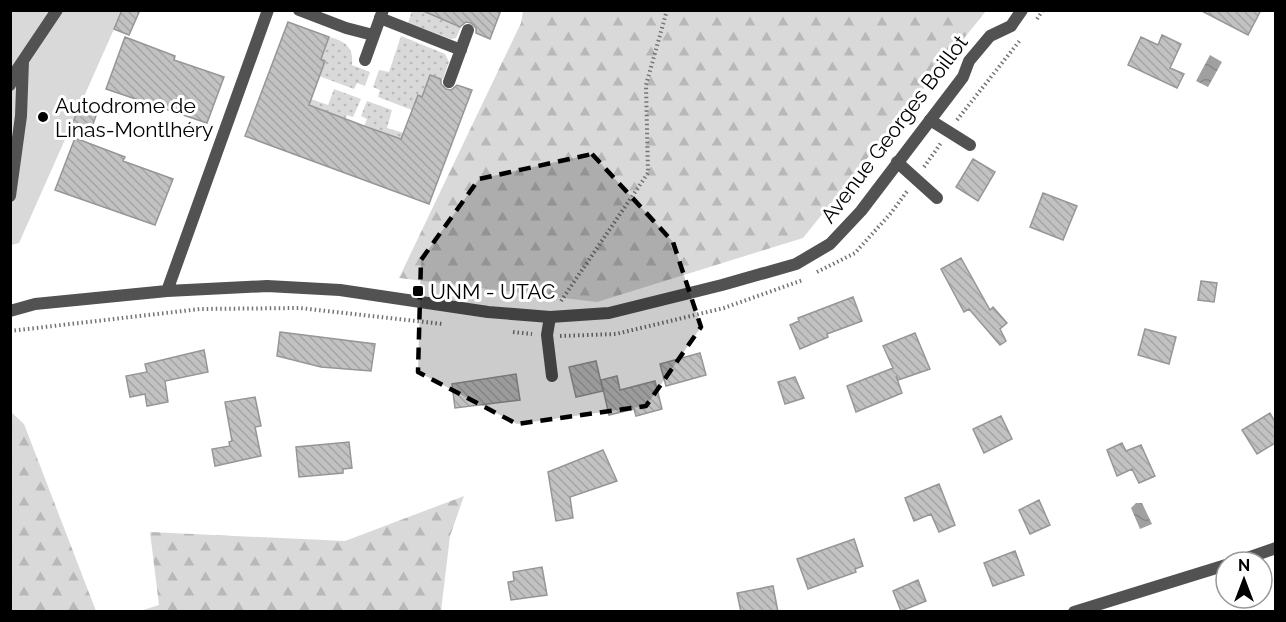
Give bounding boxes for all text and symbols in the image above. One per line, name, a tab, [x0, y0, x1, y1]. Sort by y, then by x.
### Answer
street label: Avenue Georges Boillot	[815, 30, 973, 228]
place label: Autodrome de Linas-Montlhéry	[55, 93, 213, 142]
marker: Autodrome de Linas-Montlhéry	[36, 110, 50, 124]
place label: UNM - UTAC	[430, 279, 555, 304]
marker: UNM - UTAC	[411, 284, 425, 298]
north arrow	[1214, 550, 1274, 610]
text: N	[1238, 556, 1250, 575]

